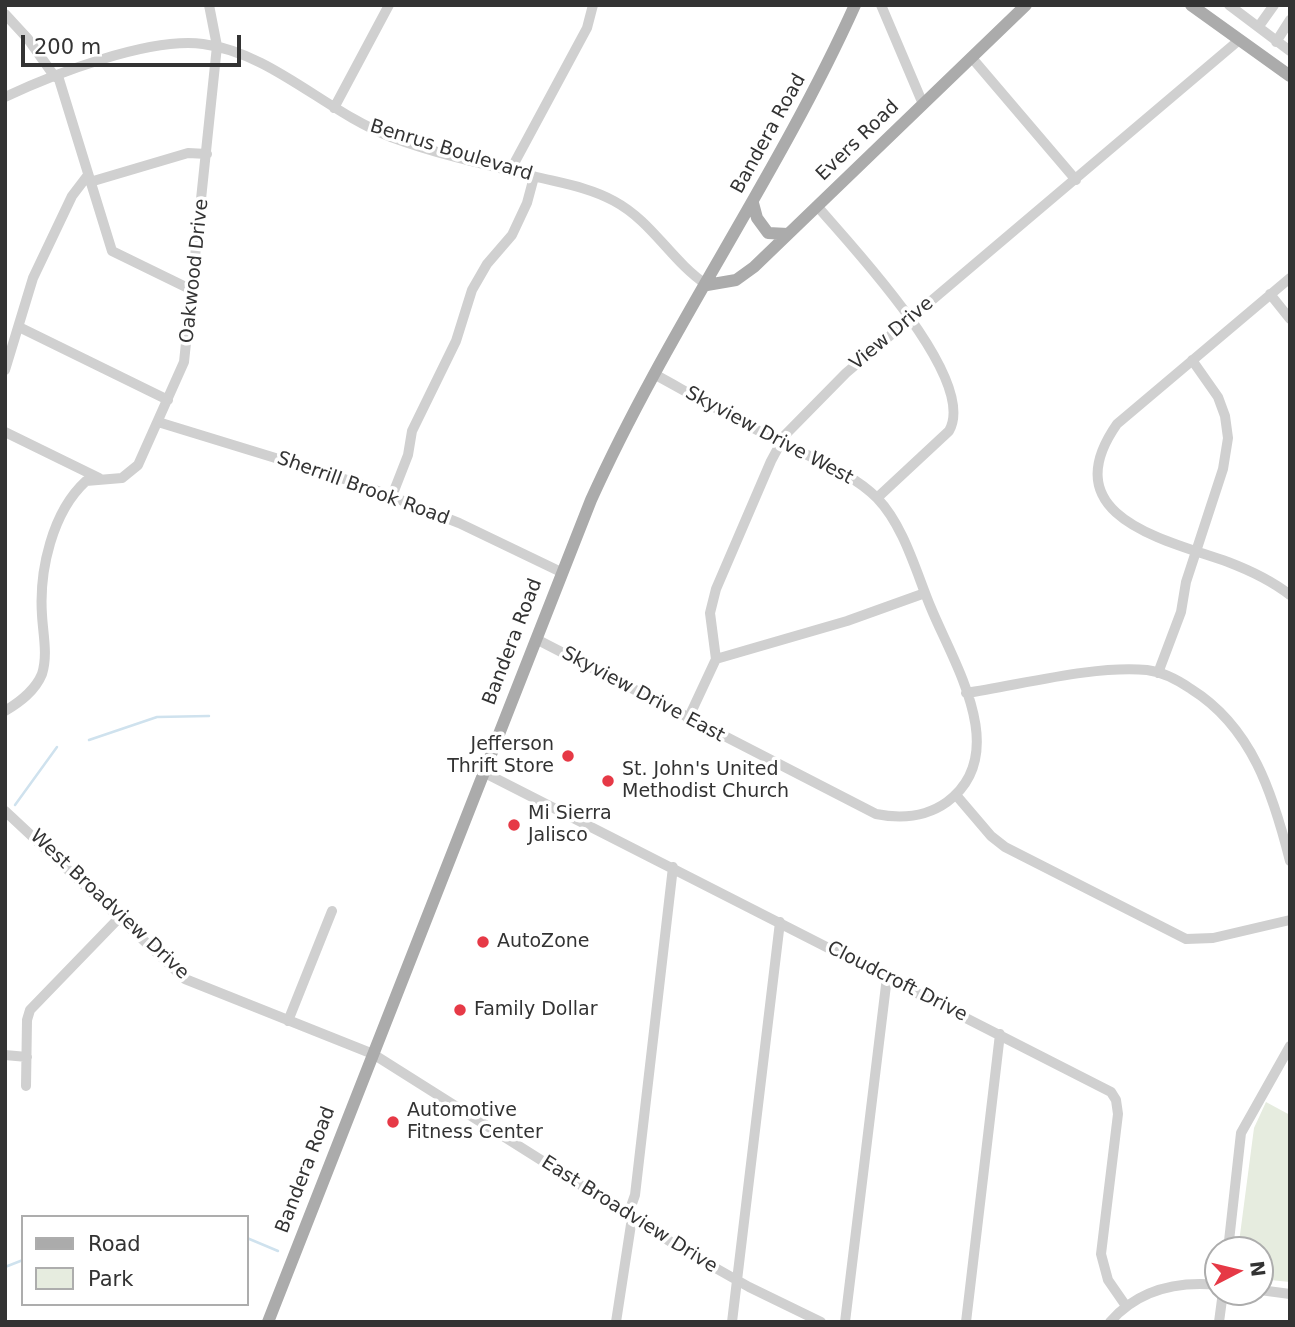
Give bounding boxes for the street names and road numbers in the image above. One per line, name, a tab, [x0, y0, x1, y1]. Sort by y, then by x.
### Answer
street label: Bandera Road	[727, 70, 811, 198]
street label: Evers Road	[812, 96, 904, 186]
street label: Benrus Boulevard	[367, 115, 535, 187]
street label: Oakwood Drive	[176, 198, 214, 344]
street label: View Drive	[846, 293, 938, 375]
street label: Skyview Drive West	[681, 382, 857, 490]
street label: Sherrill Brook Road	[274, 447, 452, 531]
street label: Bandera Road	[478, 576, 548, 708]
street label: Skyview Drive East	[558, 642, 728, 748]
street label: West Broadview Drive	[25, 825, 193, 985]
street label: Cloudcroft Drive	[823, 937, 971, 1027]
street label: Bandera Road	[271, 1104, 341, 1236]
street label: East Broadview Drive	[537, 1151, 721, 1279]

